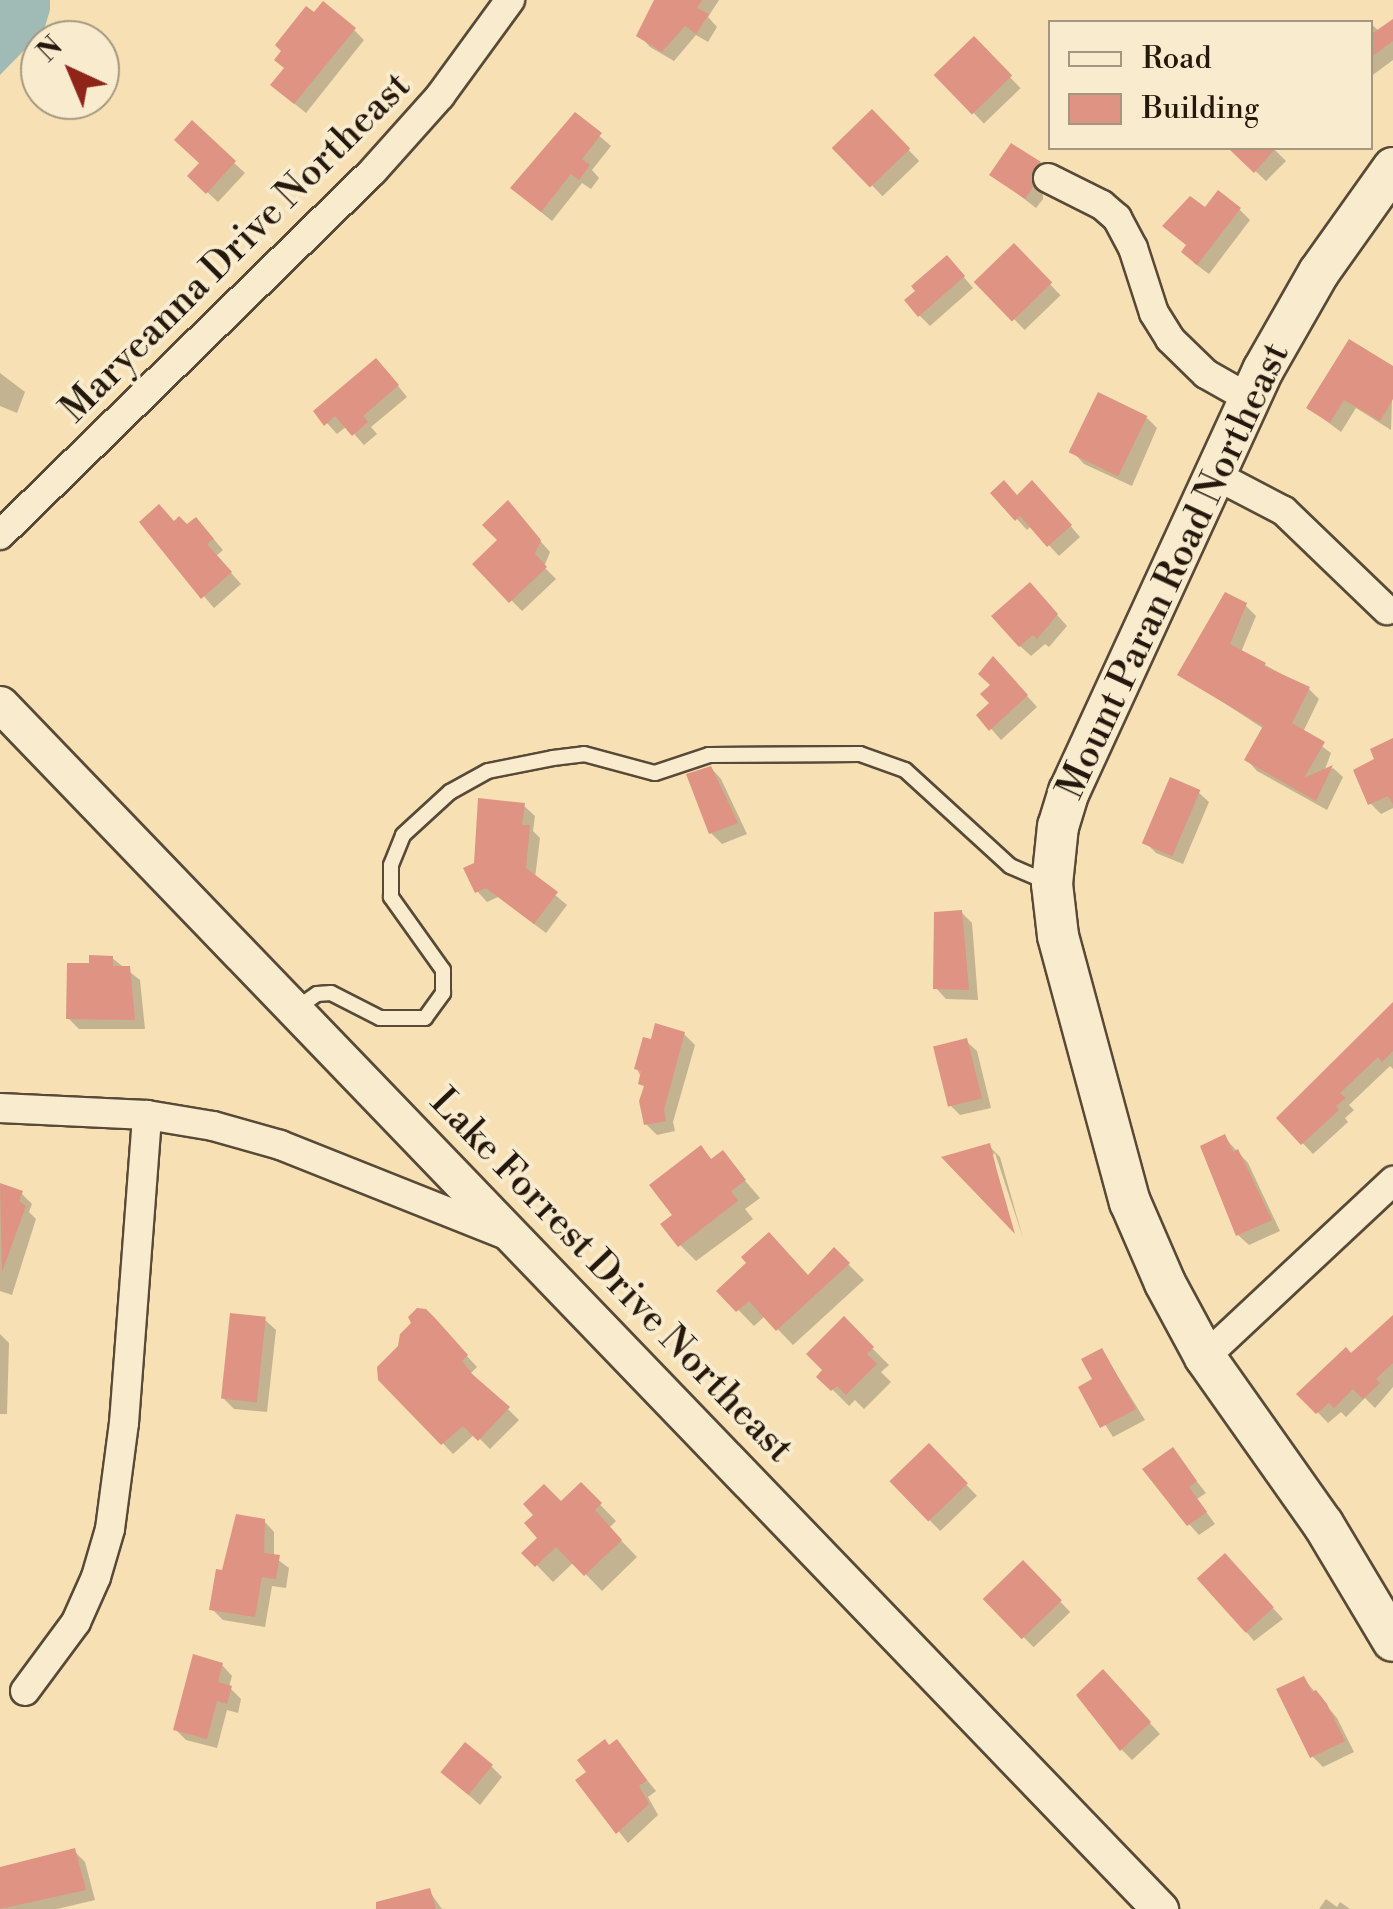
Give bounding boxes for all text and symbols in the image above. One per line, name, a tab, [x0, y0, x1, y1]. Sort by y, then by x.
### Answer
north arrow	[20, 20, 120, 120]
legend	[1048, 20, 1373, 150]
text: N	[30, 29, 70, 70]
text: Road	[1142, 40, 1212, 78]
street label: Maryeanna Drive Northeast	[52, 64, 420, 432]
text: Building	[1142, 90, 1259, 128]
street label: Mount Paran Road Northeast	[1048, 336, 1300, 806]
street label: Lake Forrest Drive Northeast	[420, 1080, 802, 1472]

